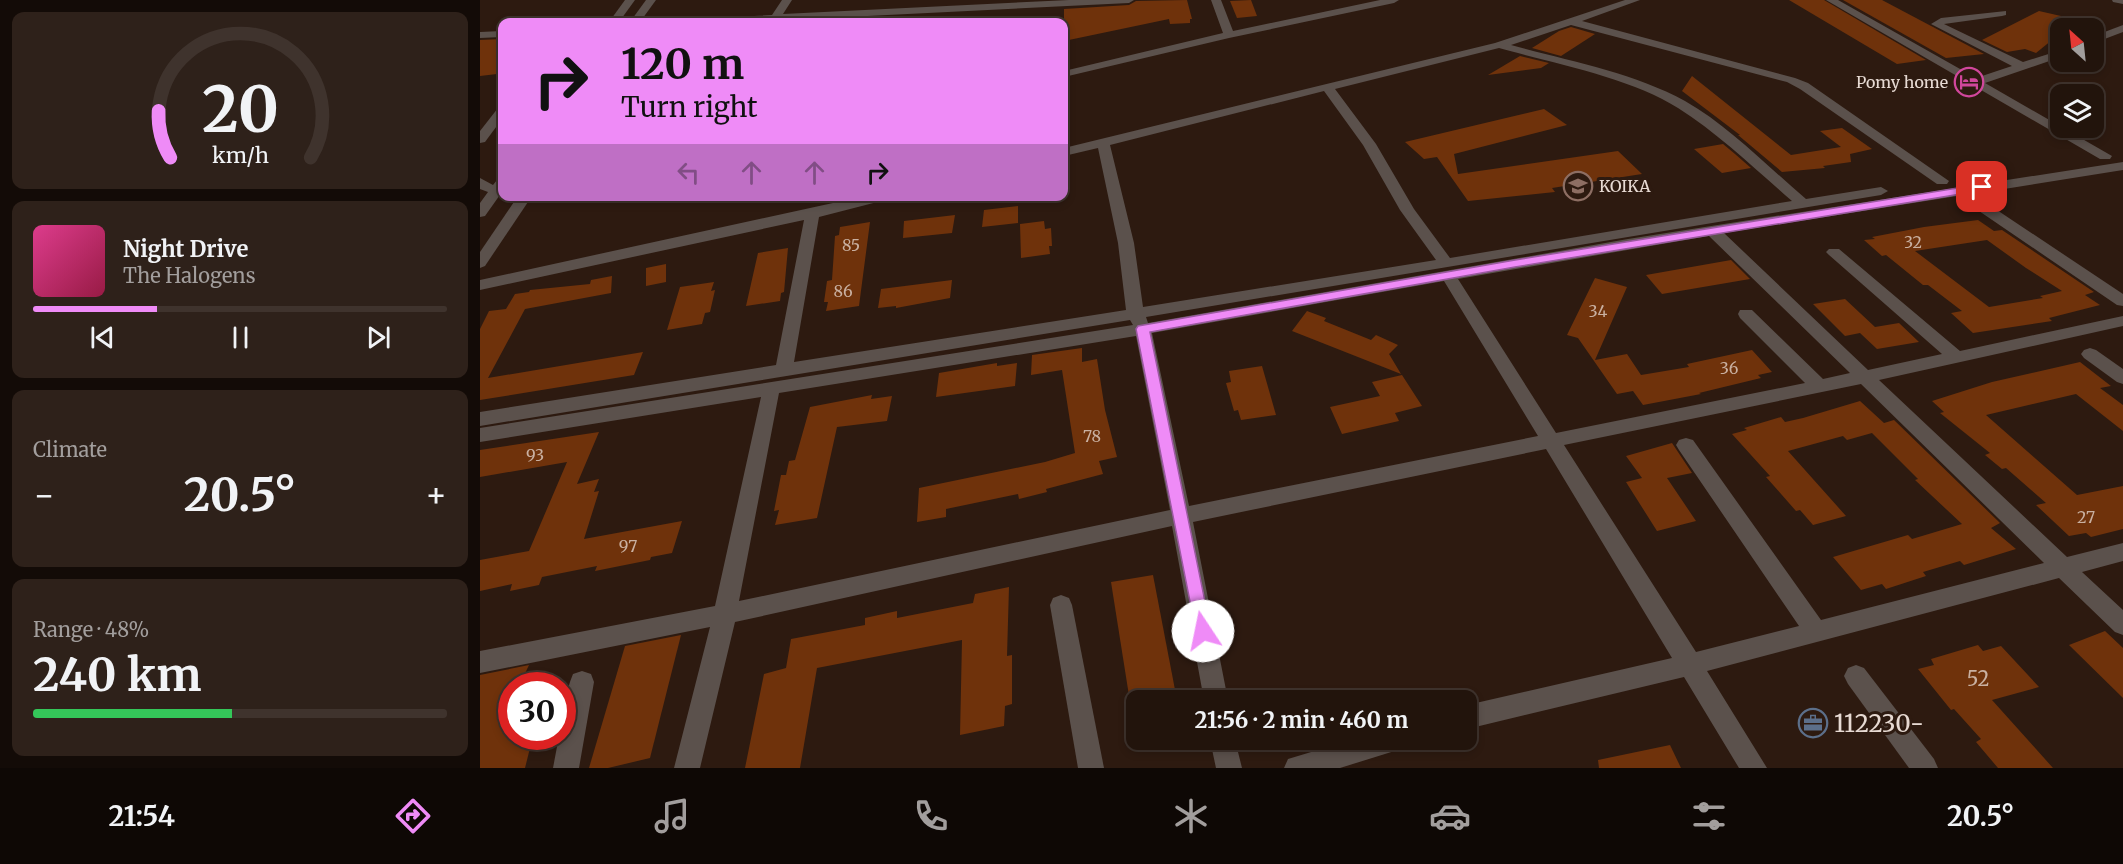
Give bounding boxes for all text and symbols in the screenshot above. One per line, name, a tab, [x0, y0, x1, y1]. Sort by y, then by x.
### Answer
north arrow	[2050, 18, 2104, 72]
map controls	[2050, 18, 2104, 138]
text: 120 m	[621, 38, 744, 90]
icon: right	[522, 42, 600, 120]
hotel icon: Pomy home	[1953, 66, 1985, 98]
text: 20	[201, 71, 279, 149]
place label: Pomy home	[1856, 72, 1948, 92]
button: layers	[2050, 84, 2104, 138]
text: Turn right	[621, 90, 758, 124]
text: km/h	[212, 142, 268, 169]
icon: left	[672, 156, 705, 189]
icon: ahead	[735, 156, 768, 189]
icon: ahead	[798, 156, 831, 189]
icon: right	[861, 156, 894, 189]
pin	[1956, 161, 2007, 212]
school or university icon: KOIKA	[1562, 170, 1594, 202]
icon: arrive	[1965, 170, 1998, 203]
place label: KOIKA	[1599, 176, 1651, 196]
house number: 32	[1904, 232, 1922, 252]
text: Night Drive	[123, 235, 248, 263]
house number: 85	[842, 235, 860, 255]
text: The Halogens	[123, 263, 255, 288]
house number: 86	[833, 281, 853, 301]
house number: 34	[1589, 301, 1608, 321]
icon: previous	[86, 321, 119, 354]
icon: pause	[224, 321, 257, 354]
icon: next	[362, 321, 395, 354]
house number: 36	[1720, 358, 1739, 378]
house number: 78	[1083, 426, 1101, 446]
text: Climate	[33, 437, 107, 462]
house number: 93	[526, 445, 544, 465]
text: 20.5°	[184, 467, 296, 523]
text: −	[33, 475, 55, 516]
text: +	[425, 475, 447, 516]
house number: 27	[2077, 507, 2095, 527]
house number: 97	[619, 536, 637, 556]
position arrow	[1171, 599, 1235, 663]
text: Range · 48%	[33, 617, 149, 642]
text: 240 km	[33, 647, 202, 703]
house number: 52	[1967, 666, 1989, 691]
speed limit sign: 30	[498, 672, 576, 750]
text: 21:56 · 2 min · 460 m	[1195, 706, 1408, 734]
office icon: 112230-	[1797, 707, 1829, 739]
place label: 112230-	[1834, 708, 1924, 739]
icon: directions	[392, 795, 434, 837]
icon: music	[651, 795, 693, 837]
icon: phone	[910, 795, 952, 837]
icon: climate	[1170, 795, 1212, 837]
icon: car	[1429, 795, 1471, 837]
icon: filters	[1688, 795, 1730, 837]
text: 21:54	[109, 799, 175, 833]
text: 20.5°	[1947, 799, 2014, 833]

